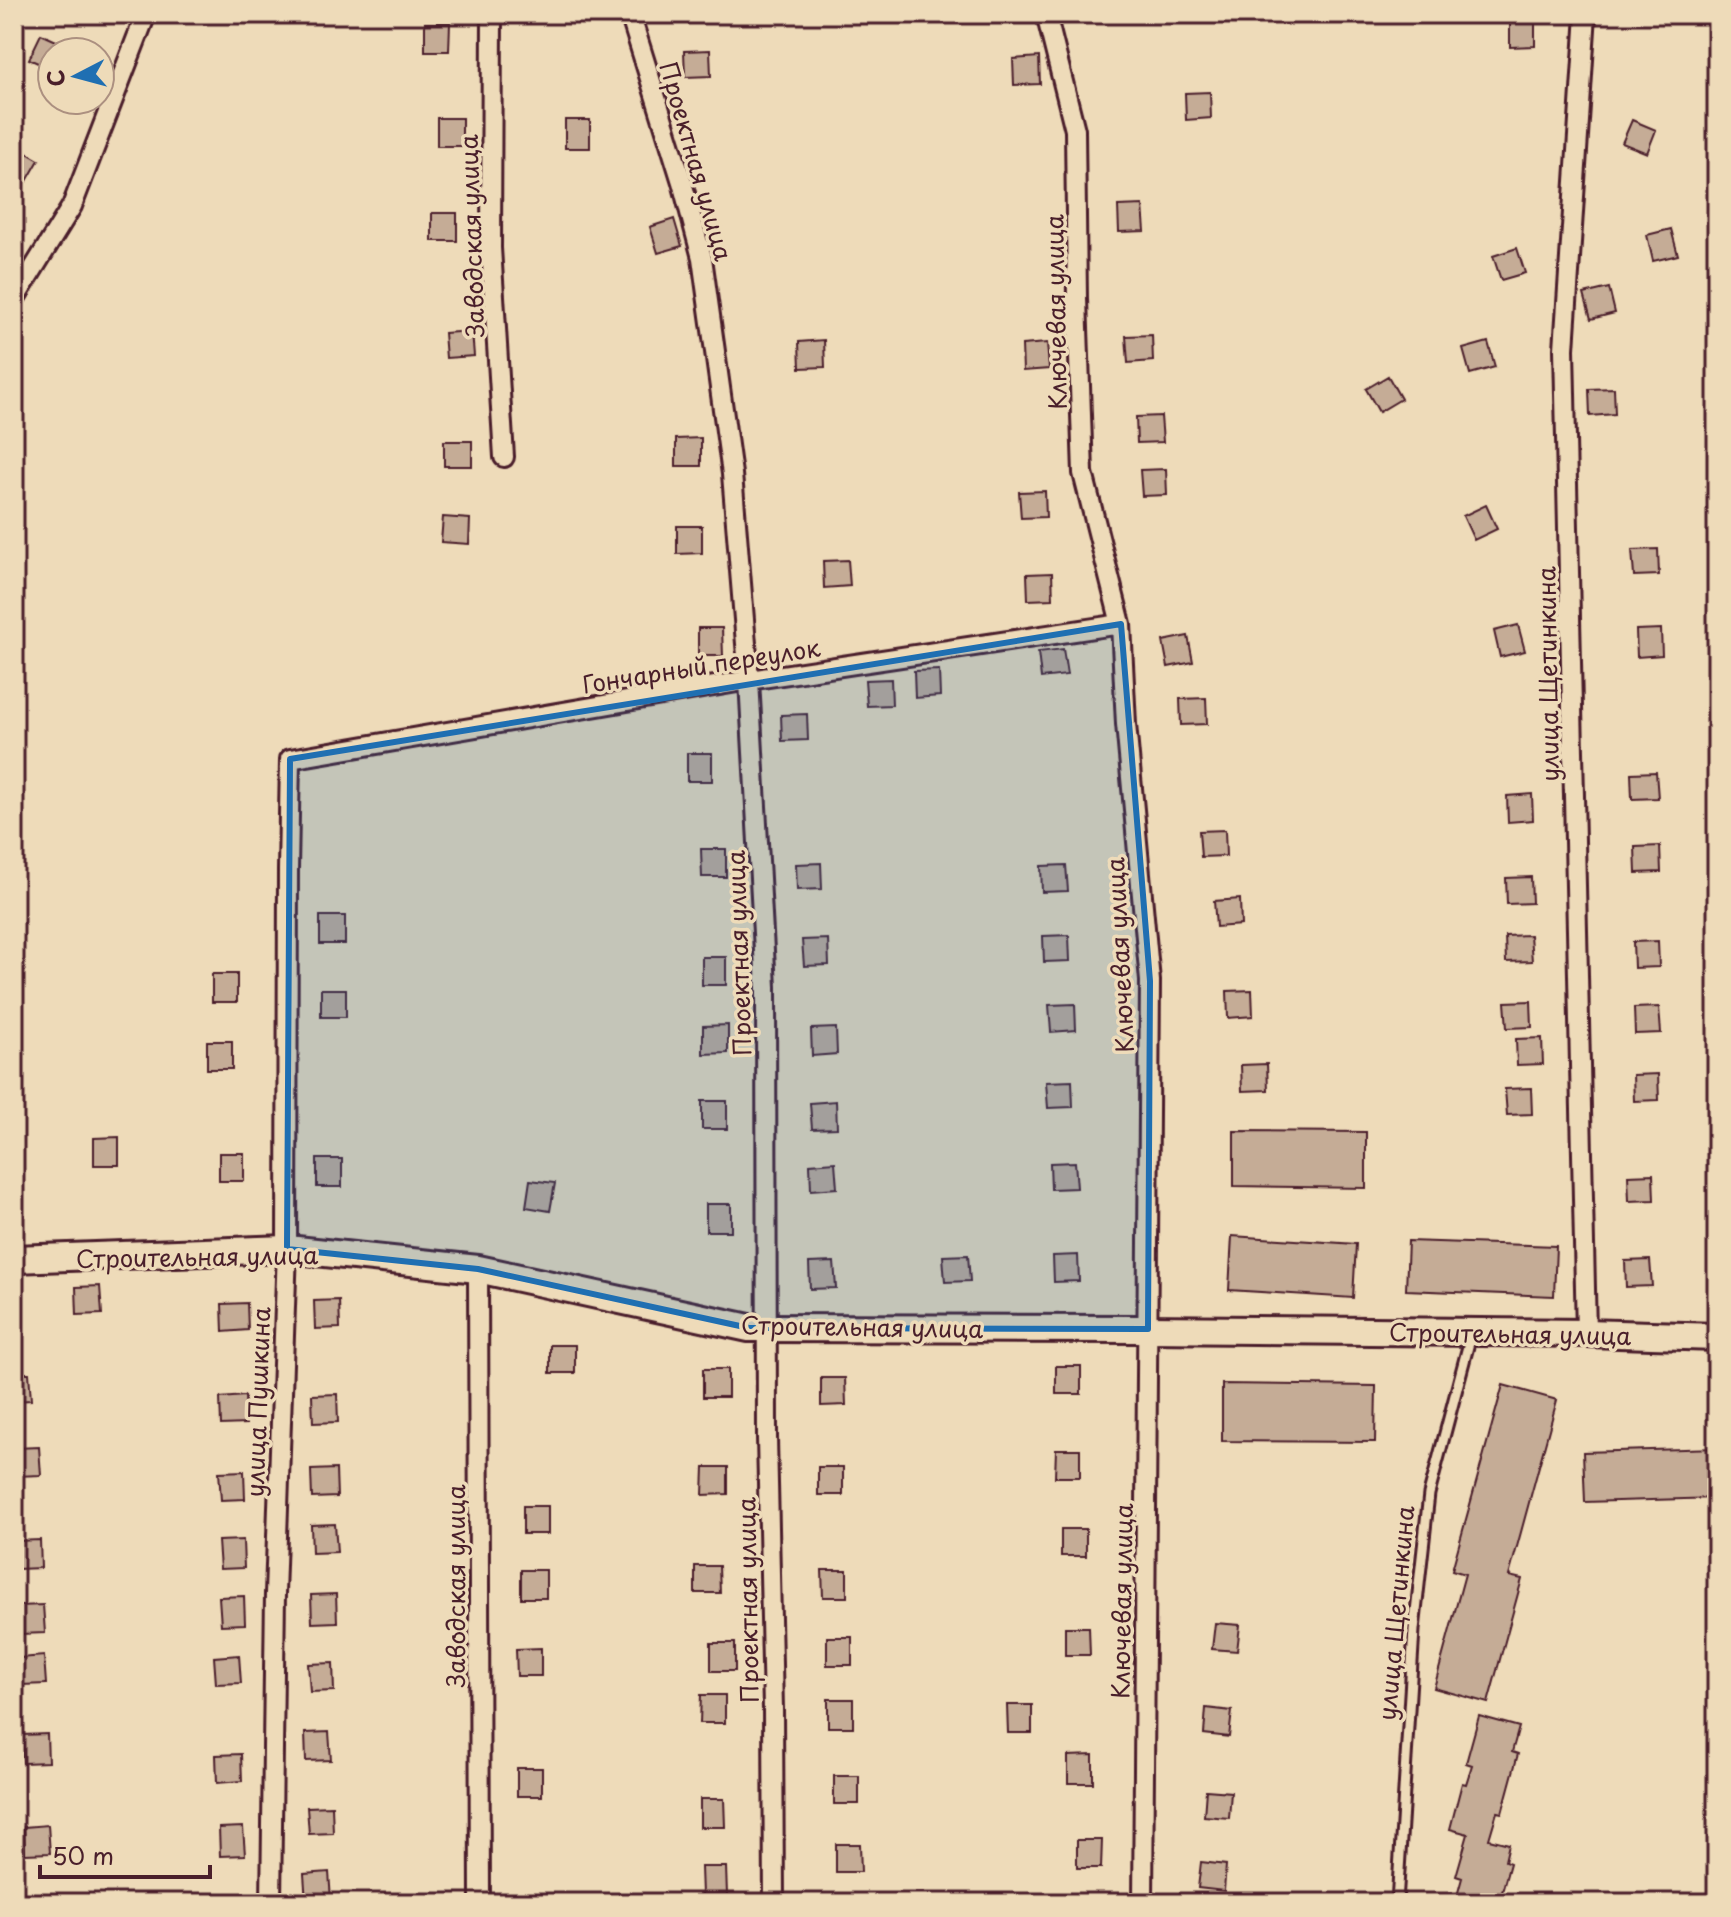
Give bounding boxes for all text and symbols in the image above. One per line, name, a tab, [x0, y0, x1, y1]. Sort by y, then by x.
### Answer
north arrow	[36, 36, 116, 116]
street label: Проектная улица	[651, 57, 743, 265]
text: С	[37, 68, 72, 88]
street label: Заводская улица	[449, 134, 493, 338]
street label: Ключевая улица	[1035, 214, 1075, 410]
street label: улица Щетинкина	[1527, 566, 1567, 782]
street label: Гончарный переулок	[579, 628, 823, 702]
street label: Проектная улица	[716, 850, 760, 1056]
street label: Ключевая улица	[1096, 856, 1142, 1054]
street label: Строительная улица	[76, 1236, 318, 1276]
street label: улица Пушкина	[236, 1306, 278, 1498]
street label: Строительная улица	[741, 1306, 983, 1346]
street label: Строительная улица	[1389, 1313, 1631, 1353]
street label: Заводская улица	[437, 1485, 473, 1688]
street label: Проектная улица	[727, 1497, 767, 1703]
street label: Ключевая улица	[1101, 1503, 1141, 1699]
street label: улица Щетинкина	[1368, 1504, 1422, 1722]
scale bar	[40, 1829, 210, 1879]
text: 50 m	[52, 1837, 114, 1873]

